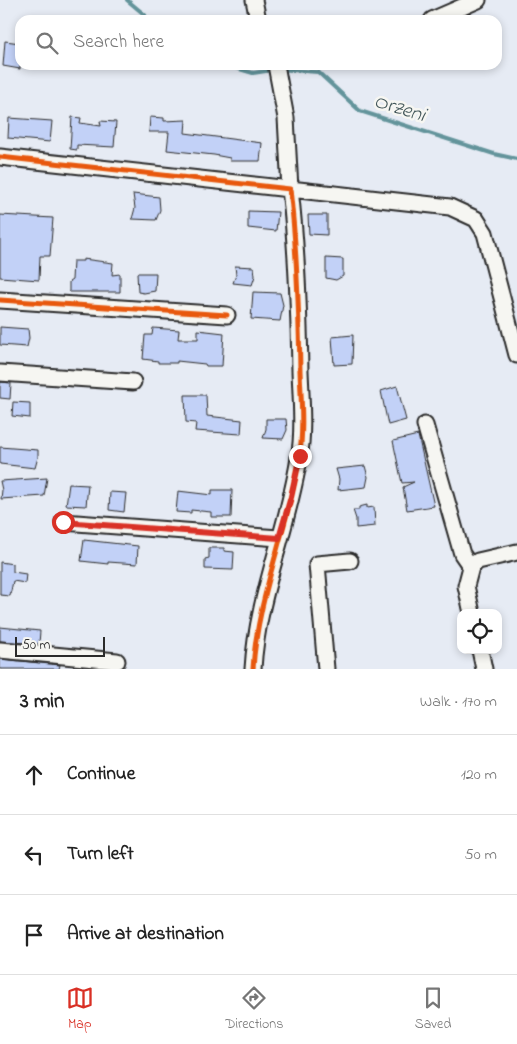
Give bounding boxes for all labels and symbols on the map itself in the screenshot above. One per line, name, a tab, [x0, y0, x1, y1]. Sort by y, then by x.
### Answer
water label: Orzeni	[370, 87, 431, 132]
route end	[289, 445, 312, 468]
route start	[52, 511, 75, 534]
scale bar	[15, 634, 105, 657]

